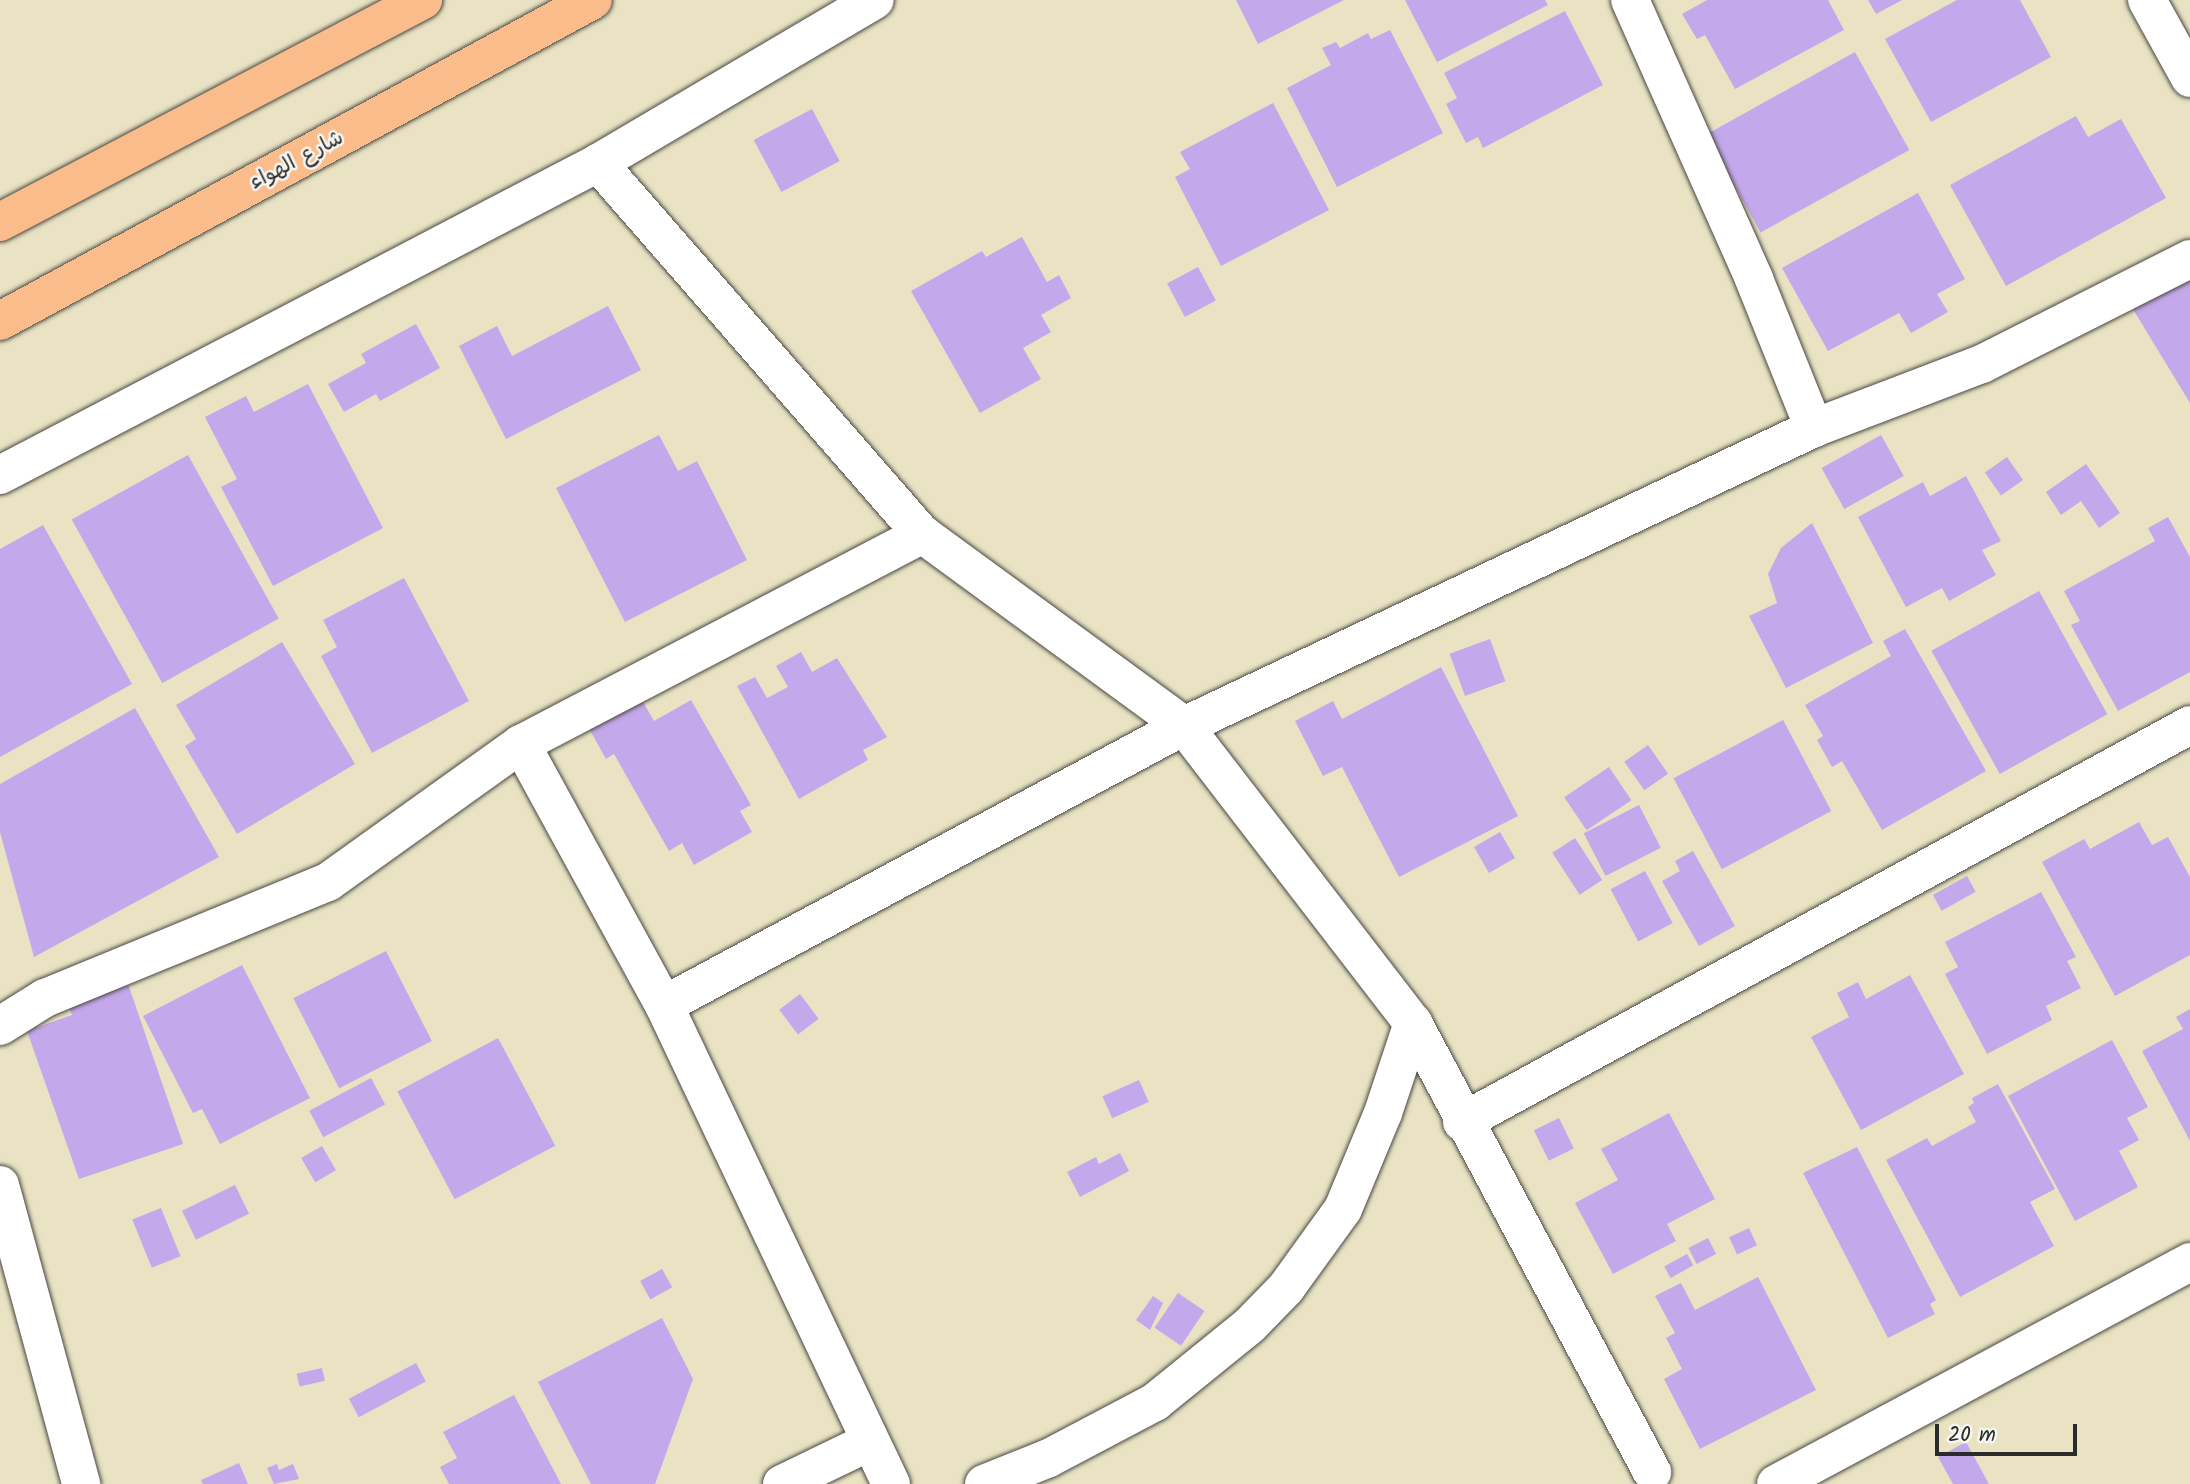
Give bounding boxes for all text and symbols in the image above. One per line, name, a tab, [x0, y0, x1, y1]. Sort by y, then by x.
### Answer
street label: شارع الهواء	[246, 126, 348, 196]
scale bar	[1938, 1410, 2080, 1454]
text: 20 m	[1948, 1419, 1996, 1452]

